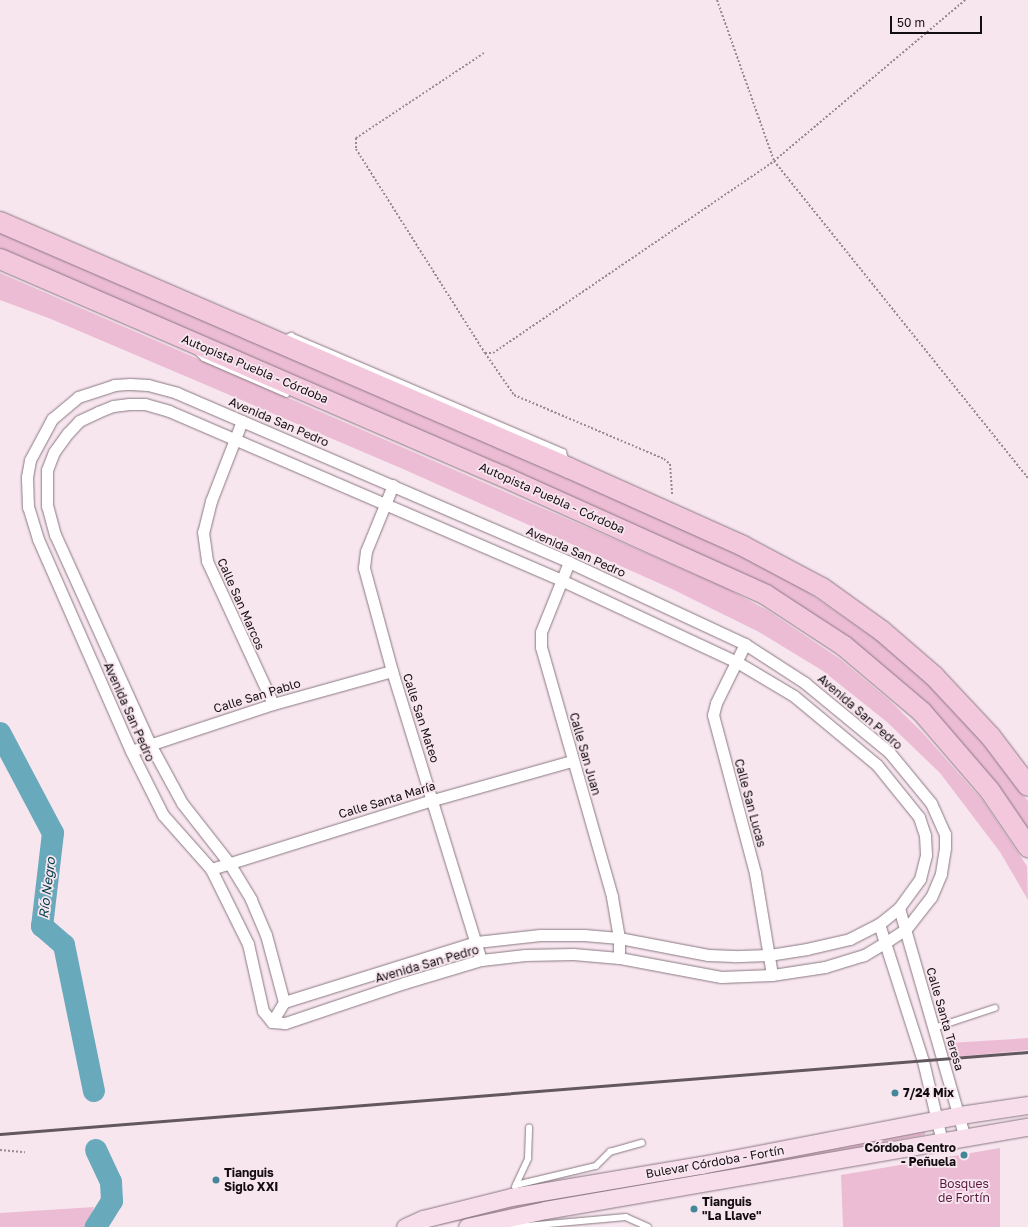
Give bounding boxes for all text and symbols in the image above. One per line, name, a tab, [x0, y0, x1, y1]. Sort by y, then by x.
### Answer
scale bar	[892, 8, 984, 34]
text: 50 m	[897, 15, 925, 30]
street label: Autopista Puebla - Córdoba	[180, 332, 330, 406]
street label: Avenida San Pedro	[227, 394, 331, 450]
street label: Autopista Puebla - Córdoba	[477, 459, 627, 537]
street label: Avenida San Pedro	[524, 524, 628, 580]
street label: Calle San Marcos	[214, 556, 268, 652]
street label: Avenida San Pedro	[101, 660, 157, 764]
street label: Calle San Mateo	[400, 671, 442, 765]
street label: Avenida San Pedro	[815, 671, 905, 753]
street label: Calle San Pablo	[212, 676, 302, 716]
street label: Calle San Juan	[566, 711, 604, 797]
street label: Calle San Lucas	[731, 757, 769, 849]
street label: Calle Santa María	[337, 778, 437, 822]
water label: Río Negro	[36, 857, 58, 919]
street label: Avenida San Pedro	[373, 942, 481, 986]
street label: Calle Santa Teresa	[923, 966, 967, 1072]
place label: 7/24 Mix	[903, 1086, 954, 1100]
marker: 7/24 Mix	[890, 1088, 900, 1098]
place label: Córdoba Centro - Peñuela	[865, 1141, 956, 1169]
street label: Bulevar Córdoba - Fortín	[645, 1143, 785, 1181]
marker: Córdoba Centro - Peñuela	[959, 1150, 969, 1160]
place label: Tianguis Siglo XXI	[224, 1166, 278, 1194]
marker: Tianguis Siglo XXI	[211, 1175, 221, 1185]
park label: Bosques de Fortín	[938, 1177, 990, 1205]
place label: Tianguis "La Llave"	[702, 1195, 762, 1223]
marker: Tianguis "La Llave"	[689, 1204, 699, 1214]

